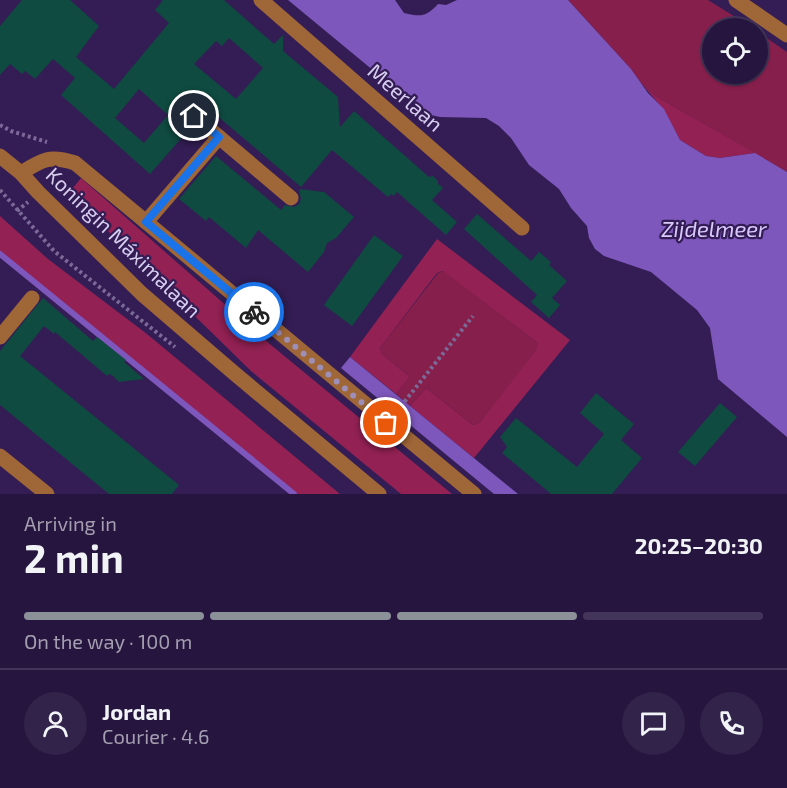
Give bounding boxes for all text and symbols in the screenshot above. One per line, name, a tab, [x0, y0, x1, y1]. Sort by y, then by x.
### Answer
map controls	[702, 18, 768, 84]
button: locate	[702, 18, 768, 84]
street label: Meerlaan	[363, 58, 448, 136]
pin	[168, 90, 219, 141]
icon: home	[177, 99, 210, 132]
street label: Koningin Máximalaan	[42, 162, 207, 322]
water label: Zijdelmeer	[661, 215, 768, 242]
courier	[224, 282, 284, 342]
icon: bike	[238, 296, 271, 329]
pin	[360, 397, 411, 448]
icon: bag	[369, 406, 402, 439]
text: Arriving in	[24, 511, 117, 535]
text: 20:25–20:30	[635, 532, 763, 558]
text: 2 min	[24, 534, 124, 581]
text: On the way · 100 m	[24, 629, 192, 653]
button: person	[24, 692, 87, 755]
button: chat	[622, 692, 685, 755]
button: phone	[700, 692, 763, 755]
text: Jordan	[102, 698, 171, 724]
text: Courier · 4.6	[102, 724, 209, 748]

